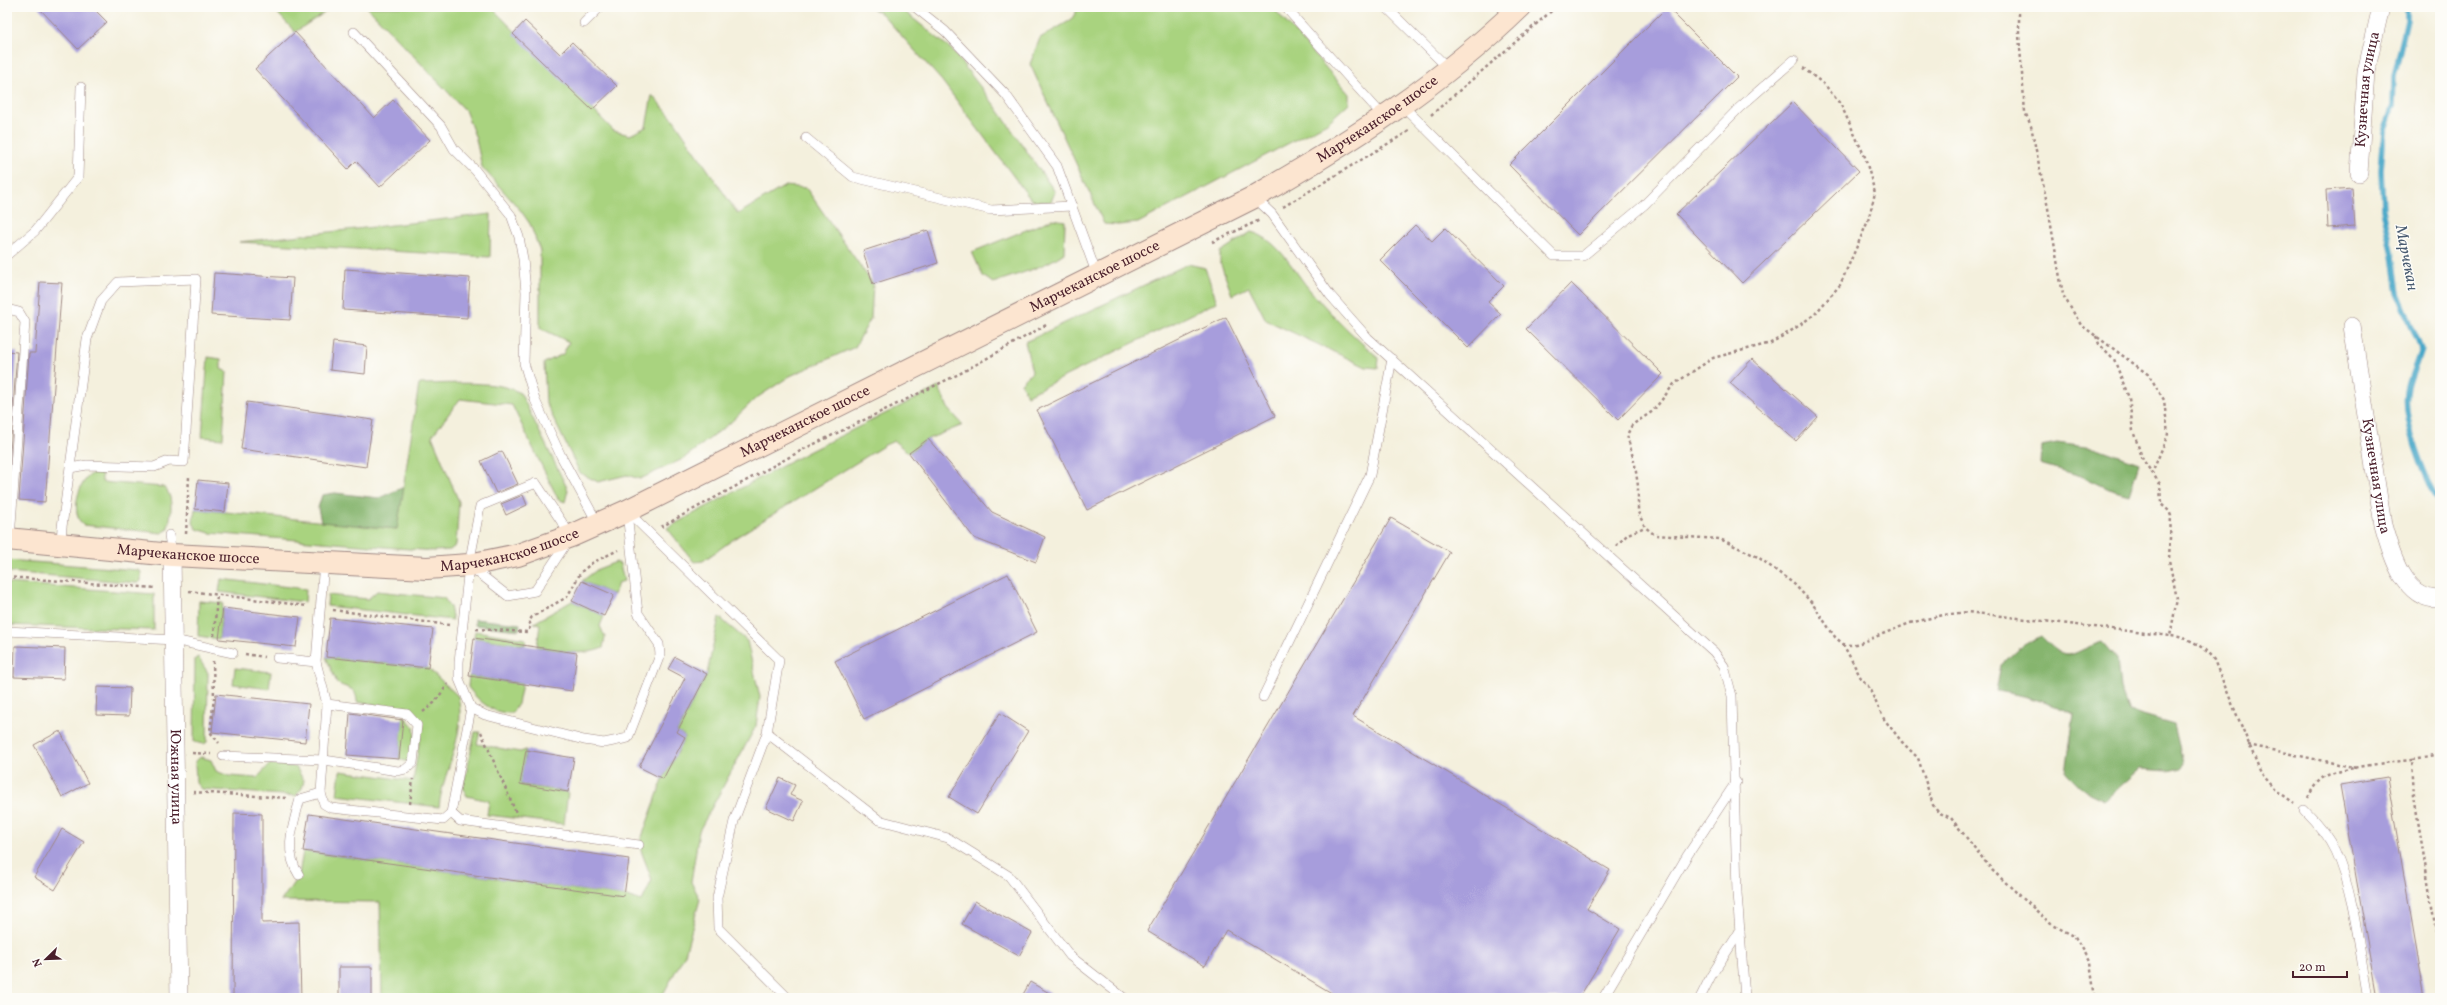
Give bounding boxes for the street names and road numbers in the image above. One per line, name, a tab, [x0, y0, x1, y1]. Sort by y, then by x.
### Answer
street label: Кузнечная улица	[2350, 29, 2385, 148]
street label: Марчеканское шоссе	[1313, 71, 1443, 168]
street label: Марчеканское шоссе	[1026, 235, 1163, 318]
street label: Марчеканское шоссе	[736, 380, 874, 463]
street label: Кузнечная улица	[2356, 417, 2395, 536]
street label: Марчеканское шоссе	[440, 523, 583, 578]
street label: Марчеканское шоссе	[116, 539, 260, 570]
street label: Южная улица	[164, 729, 187, 825]

